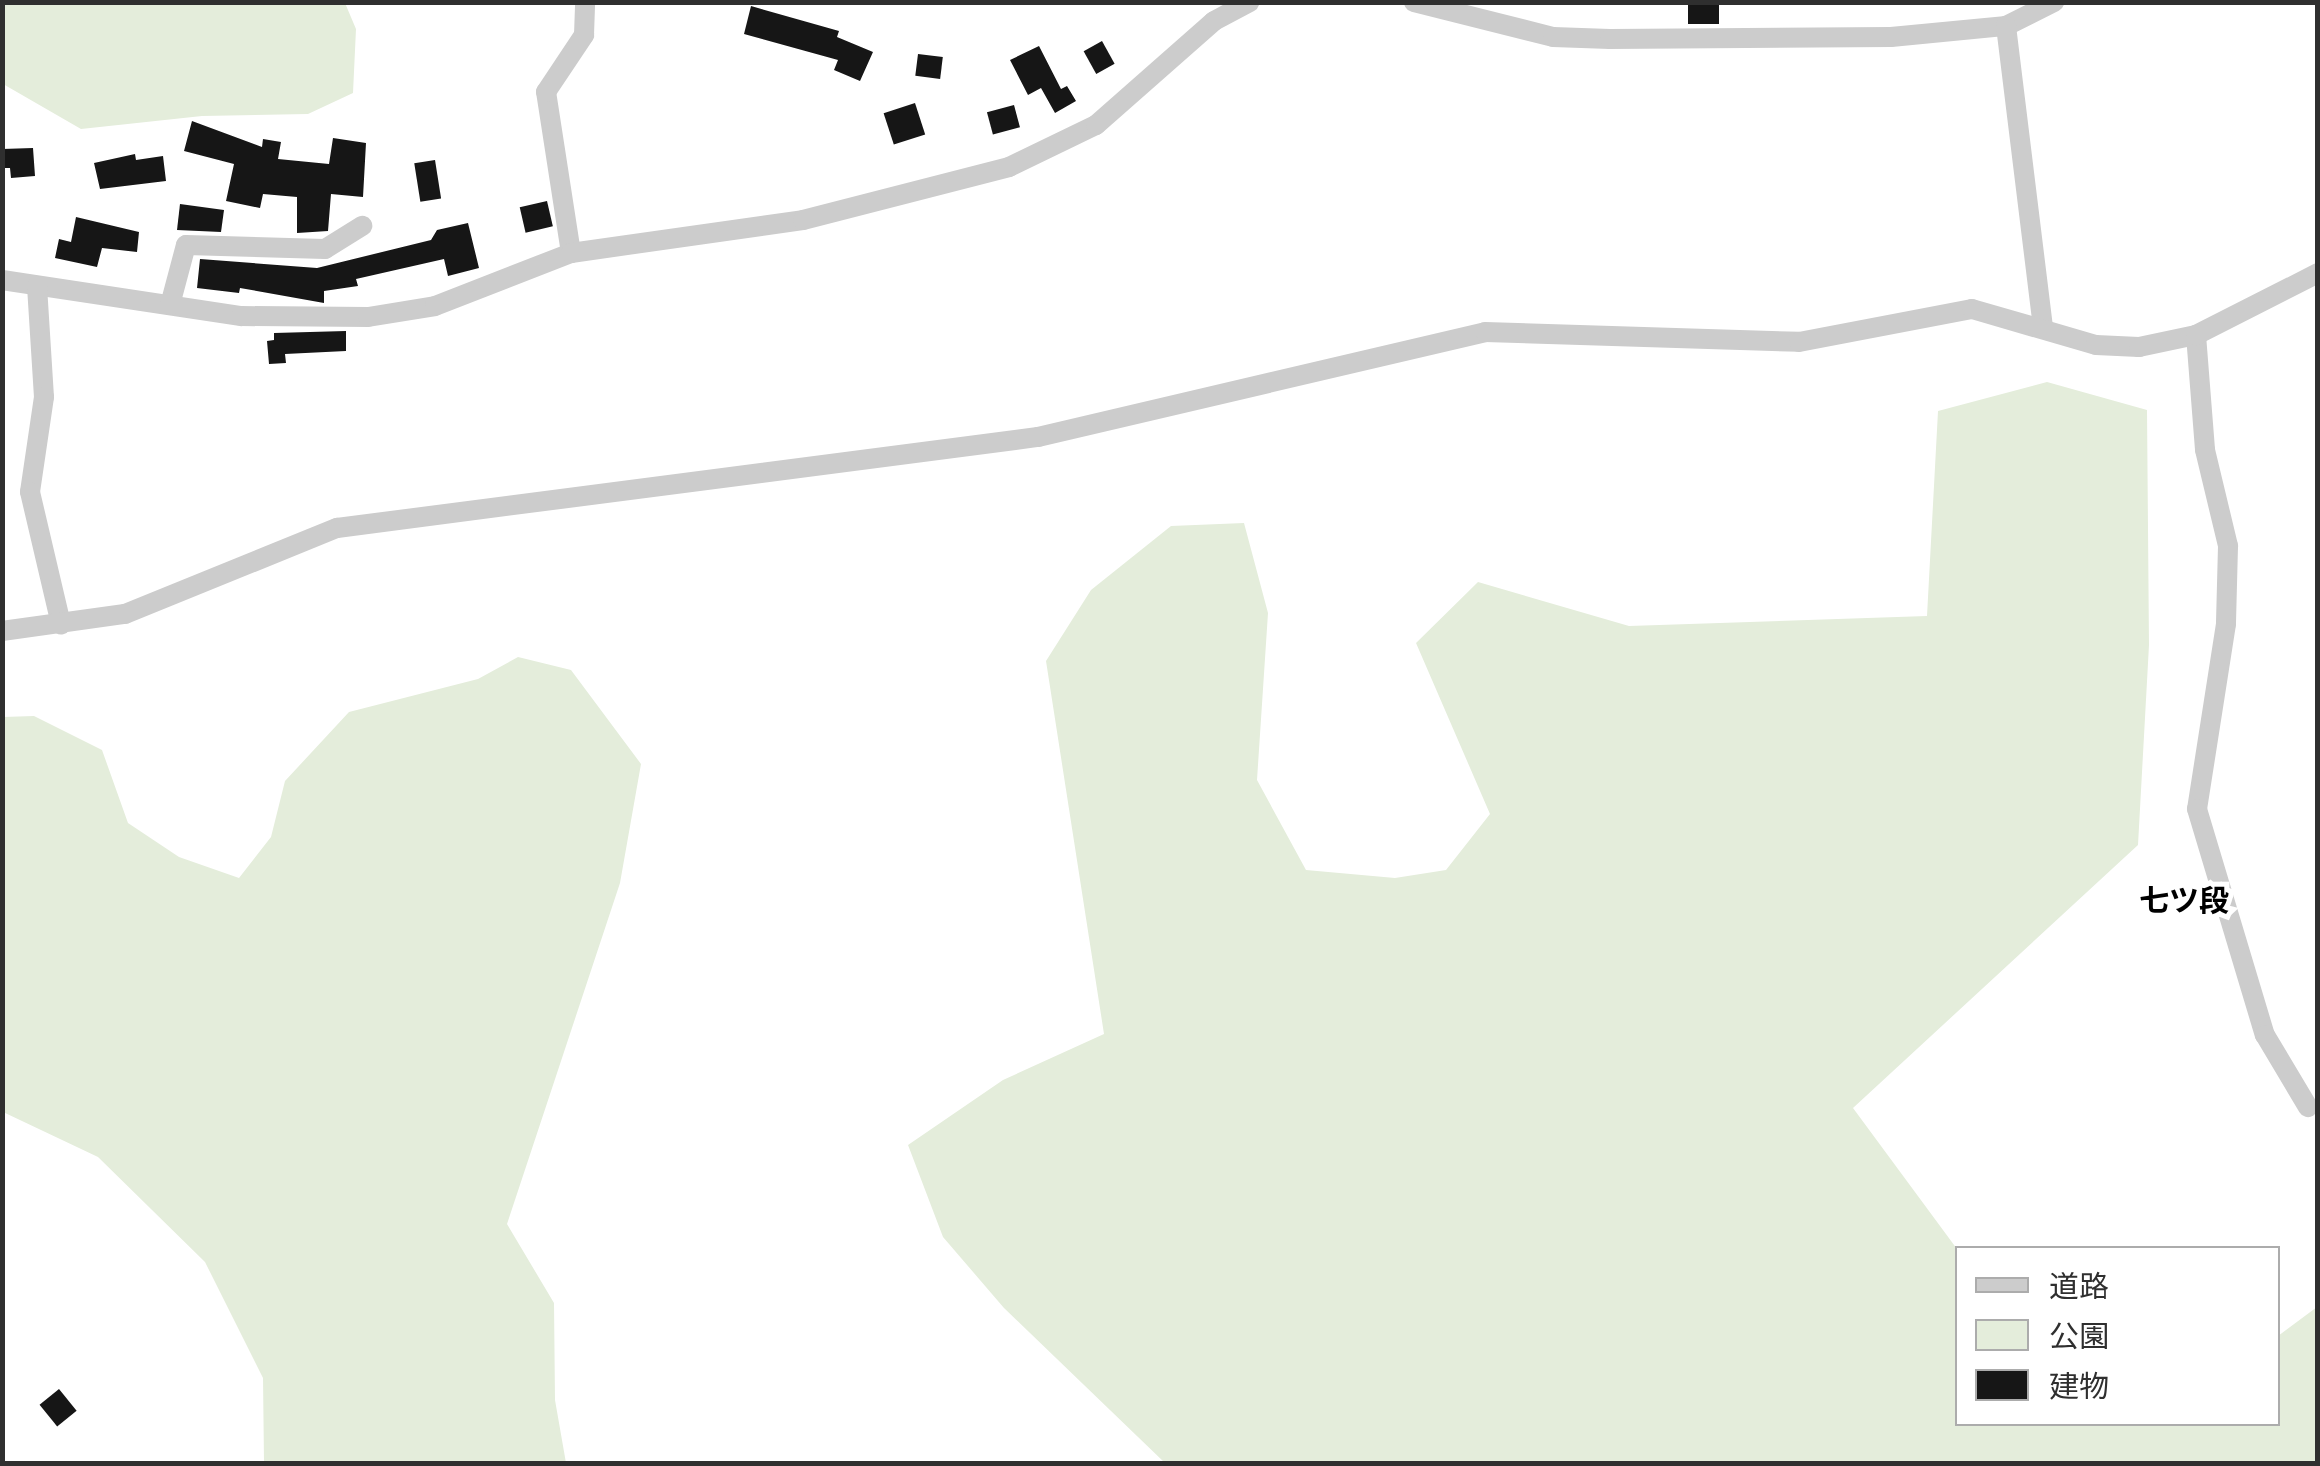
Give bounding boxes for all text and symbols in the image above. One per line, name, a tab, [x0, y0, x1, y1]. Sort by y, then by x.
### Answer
district label: 七ツ段	[2139, 884, 2229, 920]
legend	[1955, 1246, 2280, 1426]
text: 道路	[2049, 1267, 2109, 1308]
text: 公園	[2049, 1317, 2109, 1358]
text: 建物	[2049, 1367, 2109, 1408]

